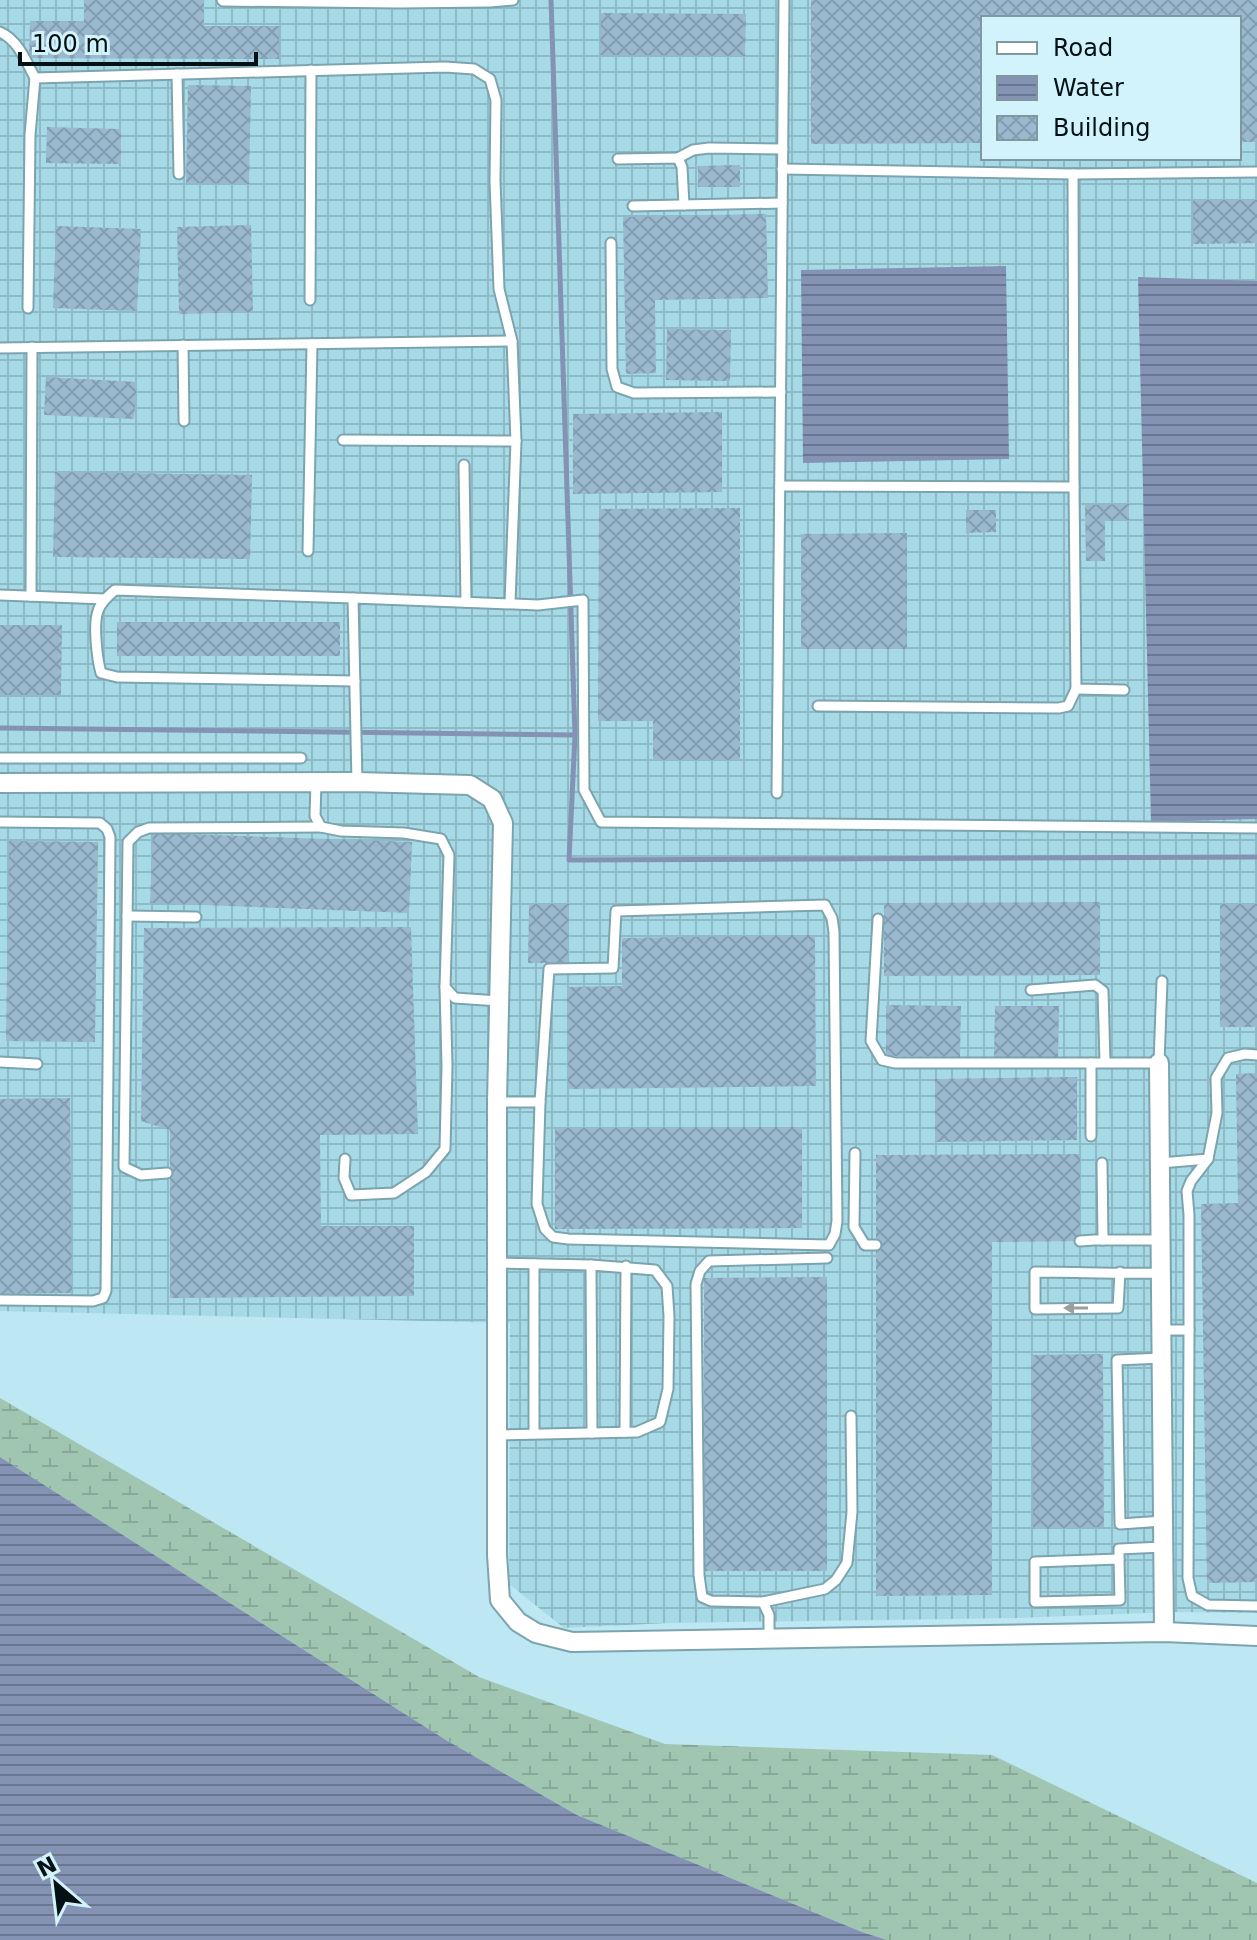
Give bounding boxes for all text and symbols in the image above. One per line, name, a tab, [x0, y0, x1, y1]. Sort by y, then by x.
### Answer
scale bar	[20, 16, 256, 66]
legend	[981, 16, 1241, 160]
text: 100 m	[32, 30, 109, 58]
text: Road	[1053, 34, 1113, 62]
text: Water	[1053, 74, 1124, 102]
text: Building	[1053, 114, 1150, 142]
one-way arrow	[1063, 1302, 1088, 1314]
north arrow	[16, 1844, 96, 1924]
text: N	[33, 1851, 61, 1882]

